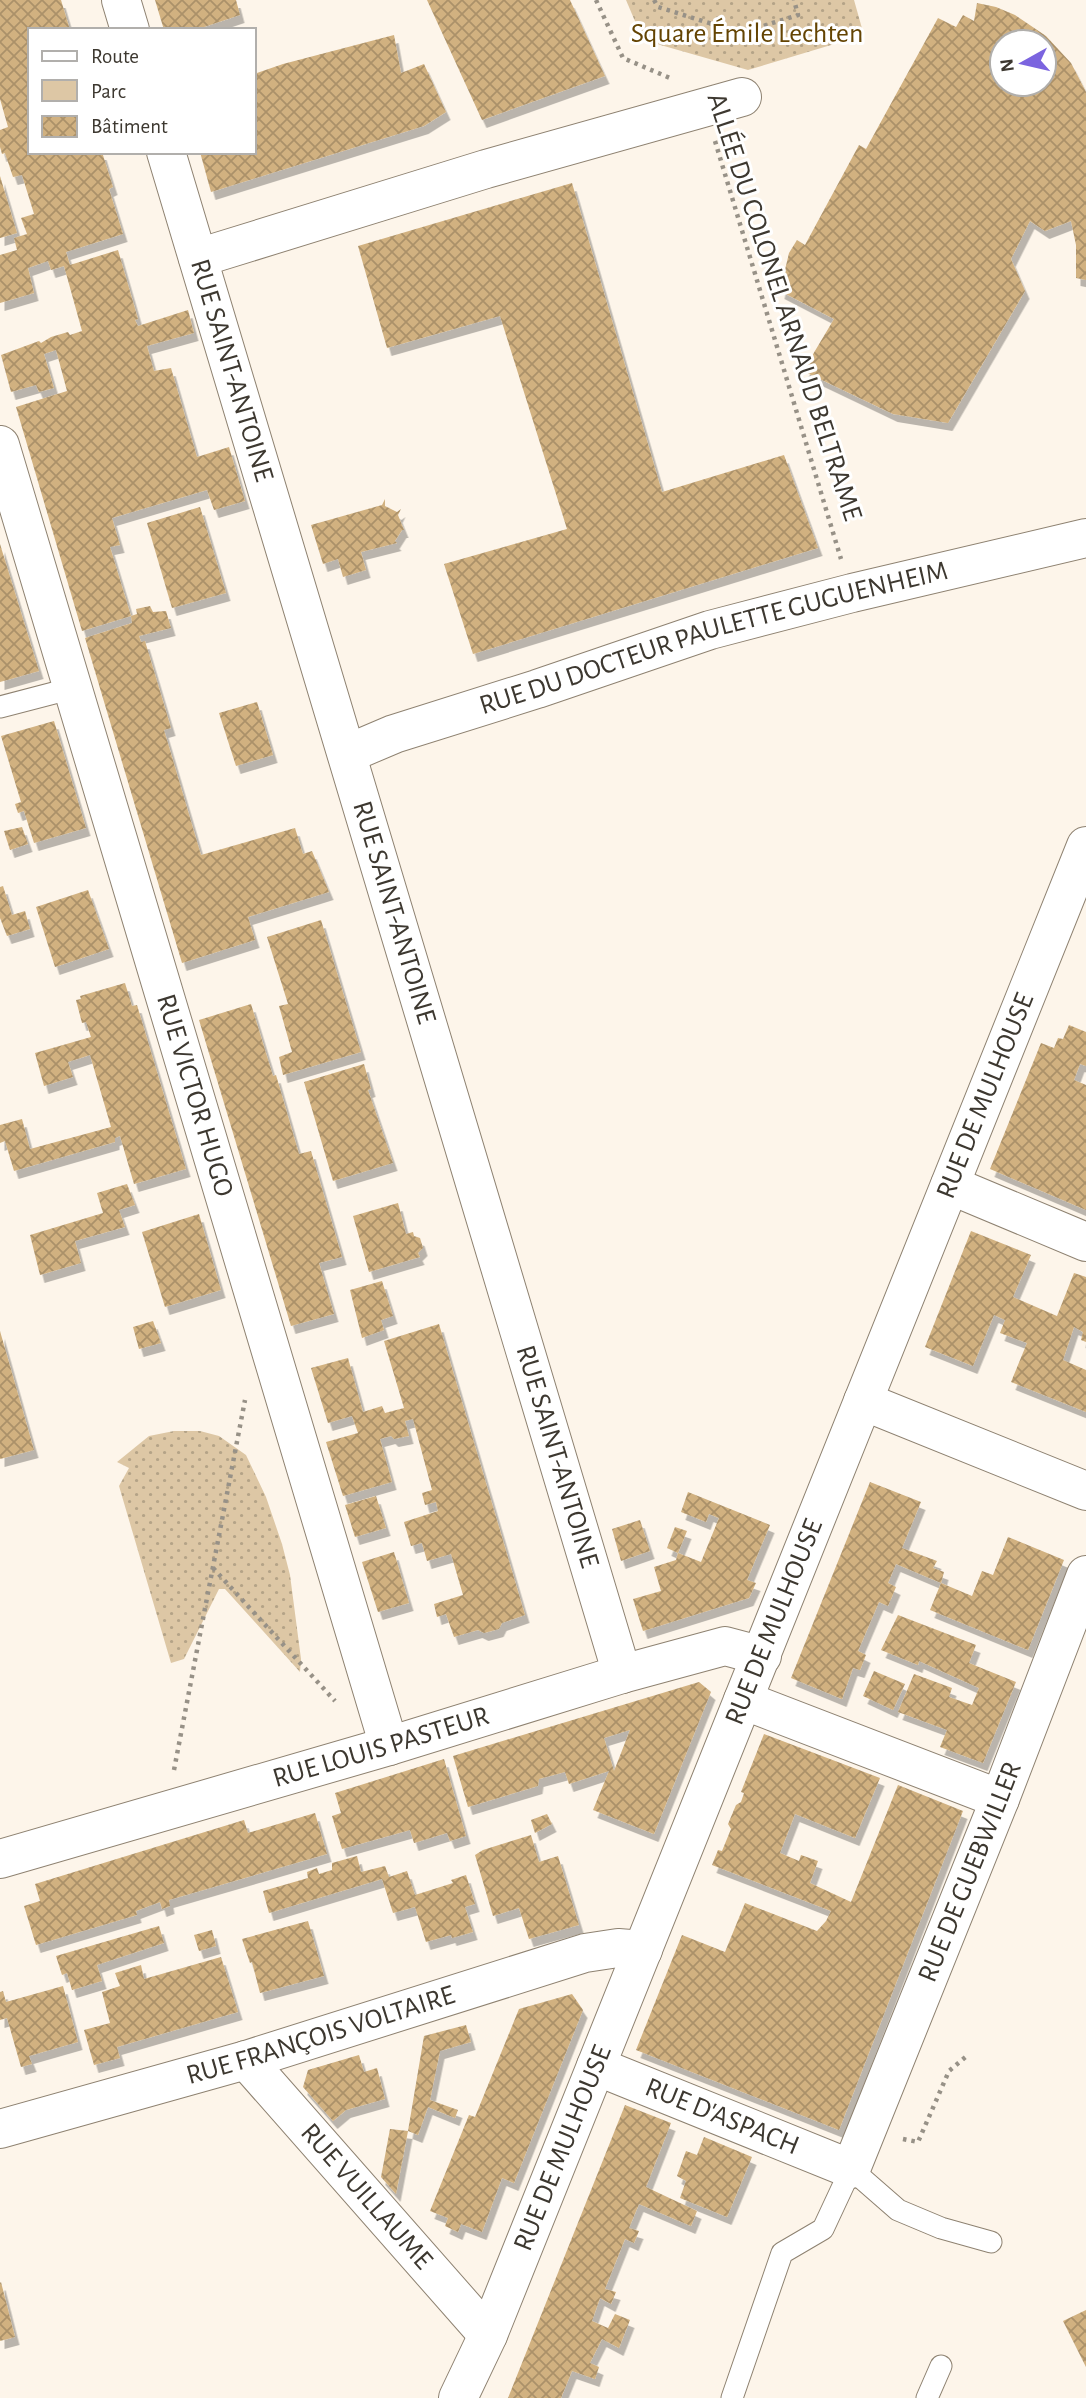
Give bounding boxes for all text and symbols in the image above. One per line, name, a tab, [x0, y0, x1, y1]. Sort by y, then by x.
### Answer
park label: Square Émile Lechten	[631, 17, 863, 48]
legend	[28, 28, 256, 154]
north arrow	[988, 28, 1058, 98]
text: Route	[91, 46, 139, 67]
text: N	[997, 57, 1018, 73]
text: Parc	[91, 81, 126, 102]
street label: ALLÉE DU COLONEL ARNAUD BELTRAME	[702, 89, 869, 524]
text: Bâtiment	[91, 116, 168, 137]
street label: RUE SAINT-ANTOINE	[185, 256, 278, 485]
street label: RUE DU DOCTEUR PAULETTE GUGUENHEIM	[476, 557, 951, 720]
street label: RUE SAINT-ANTOINE	[347, 798, 440, 1027]
street label: RUE DE MULHOUSE	[932, 989, 1039, 1203]
street label: RUE VICTOR HUGO	[151, 991, 238, 1200]
street label: RUE SAINT-ANTOINE	[510, 1342, 603, 1571]
street label: RUE DE MULHOUSE	[721, 1515, 828, 1729]
street label: RUE LOUIS PASTEUR	[270, 1702, 493, 1793]
street label: RUE DE GUEBWILLER	[914, 1758, 1027, 1986]
street label: RUE FRANÇOIS VOLTAIRE	[183, 1981, 458, 2090]
street label: RUE DE MULHOUSE	[509, 2042, 617, 2255]
street label: RUE D'ASPACH	[641, 2073, 803, 2161]
street label: RUE VUILLAUME	[295, 2118, 437, 2275]

